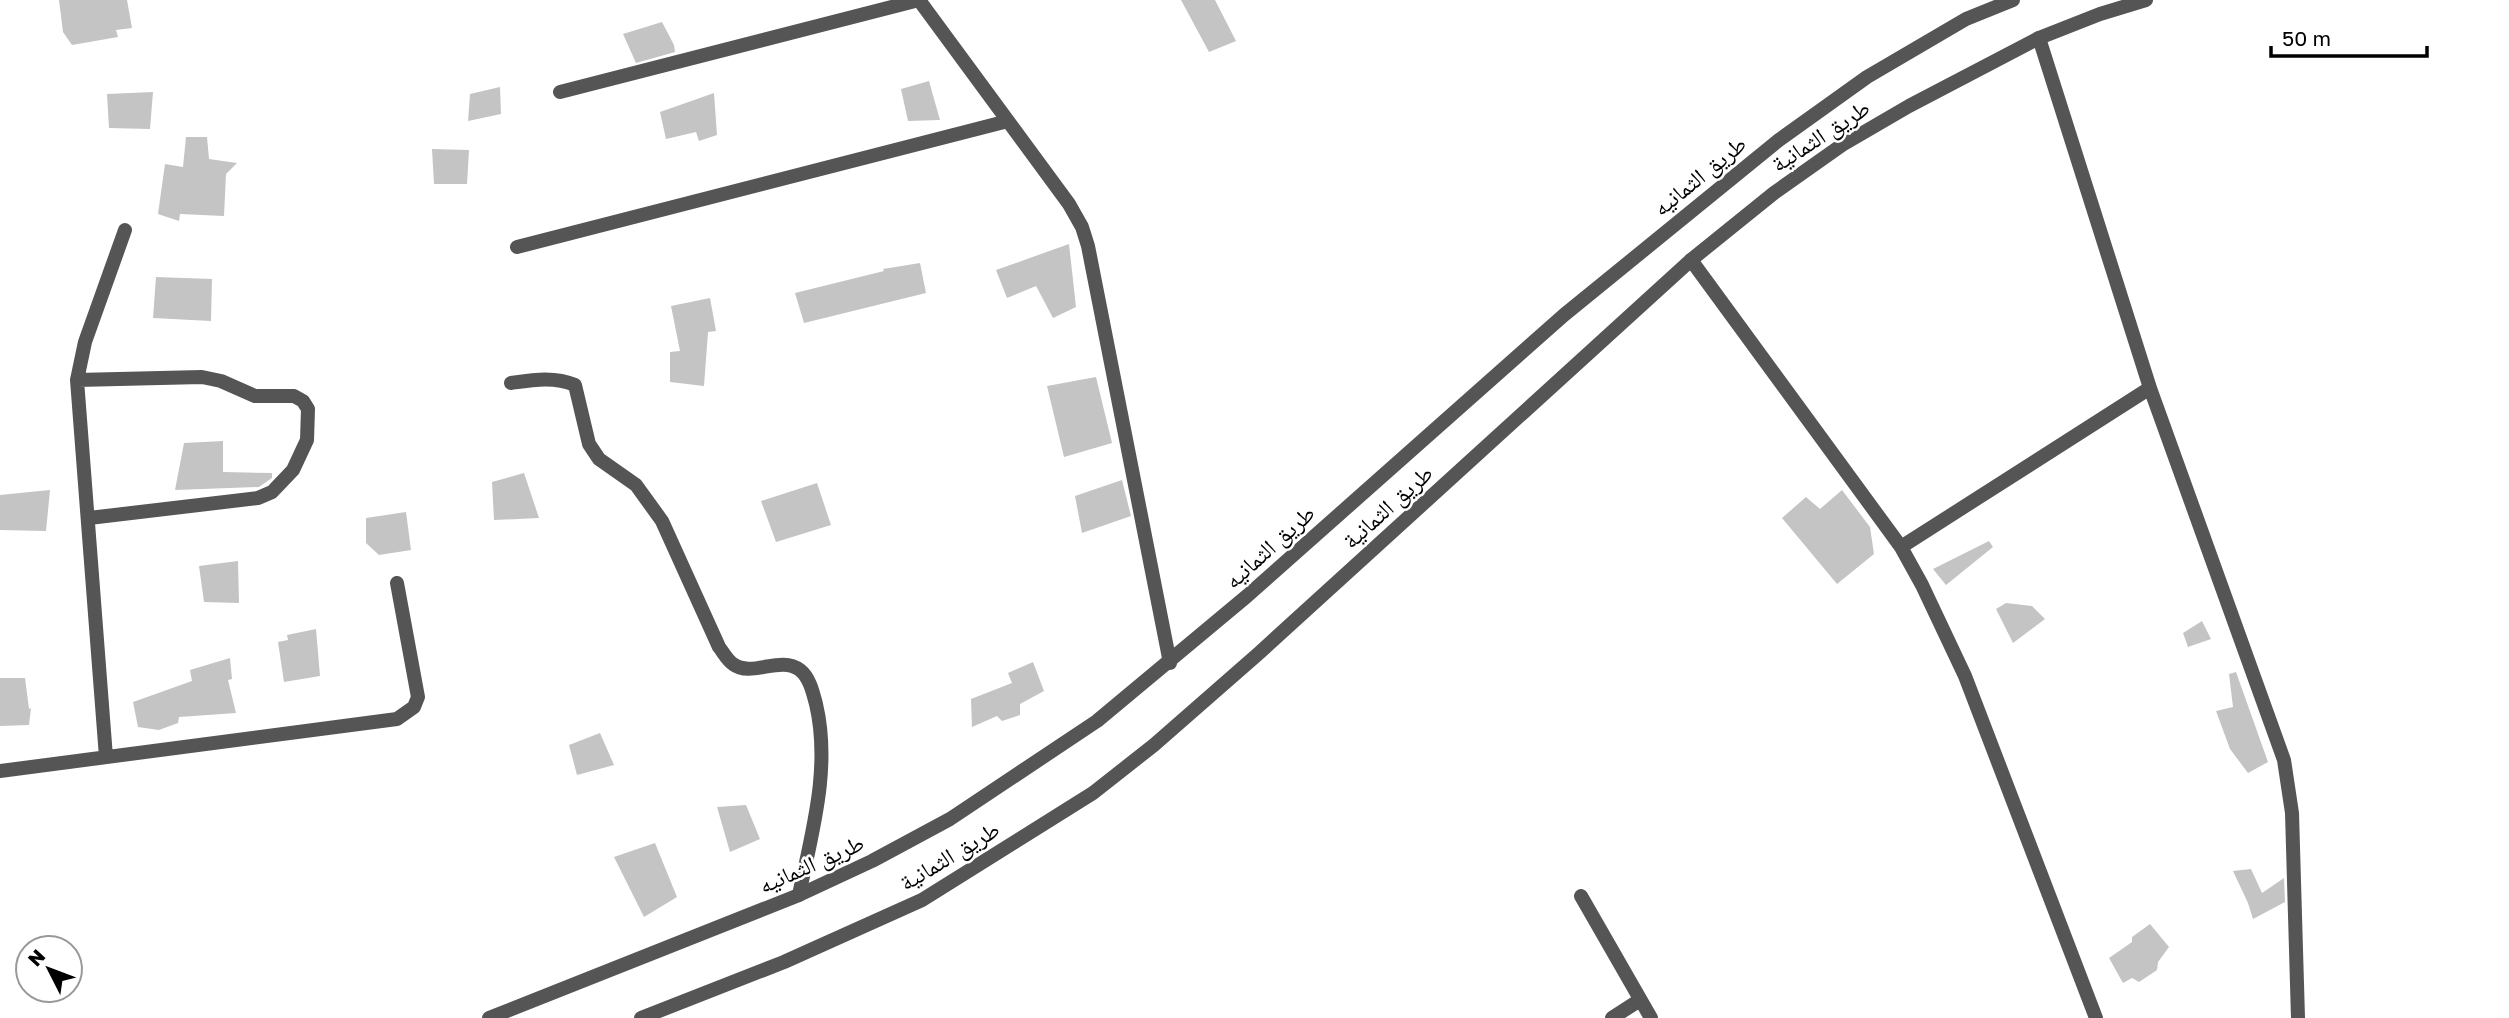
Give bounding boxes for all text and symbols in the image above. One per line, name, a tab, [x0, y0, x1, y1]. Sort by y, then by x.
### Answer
scale bar	[2271, 14, 2427, 58]
text: 50 m	[2282, 25, 2331, 51]
street label: طريق الثمانية	[1765, 93, 1875, 178]
street label: طريق الثمانيه	[1647, 129, 1752, 222]
street label: طريق الثمانية	[1336, 458, 1439, 555]
street label: طريق الثمانيه	[1218, 498, 1321, 595]
street label: طريق الثمانية	[894, 814, 1005, 897]
street label: طريق الثمانيه	[754, 827, 868, 899]
north arrow	[14, 934, 84, 1004]
text: N	[23, 944, 49, 970]

